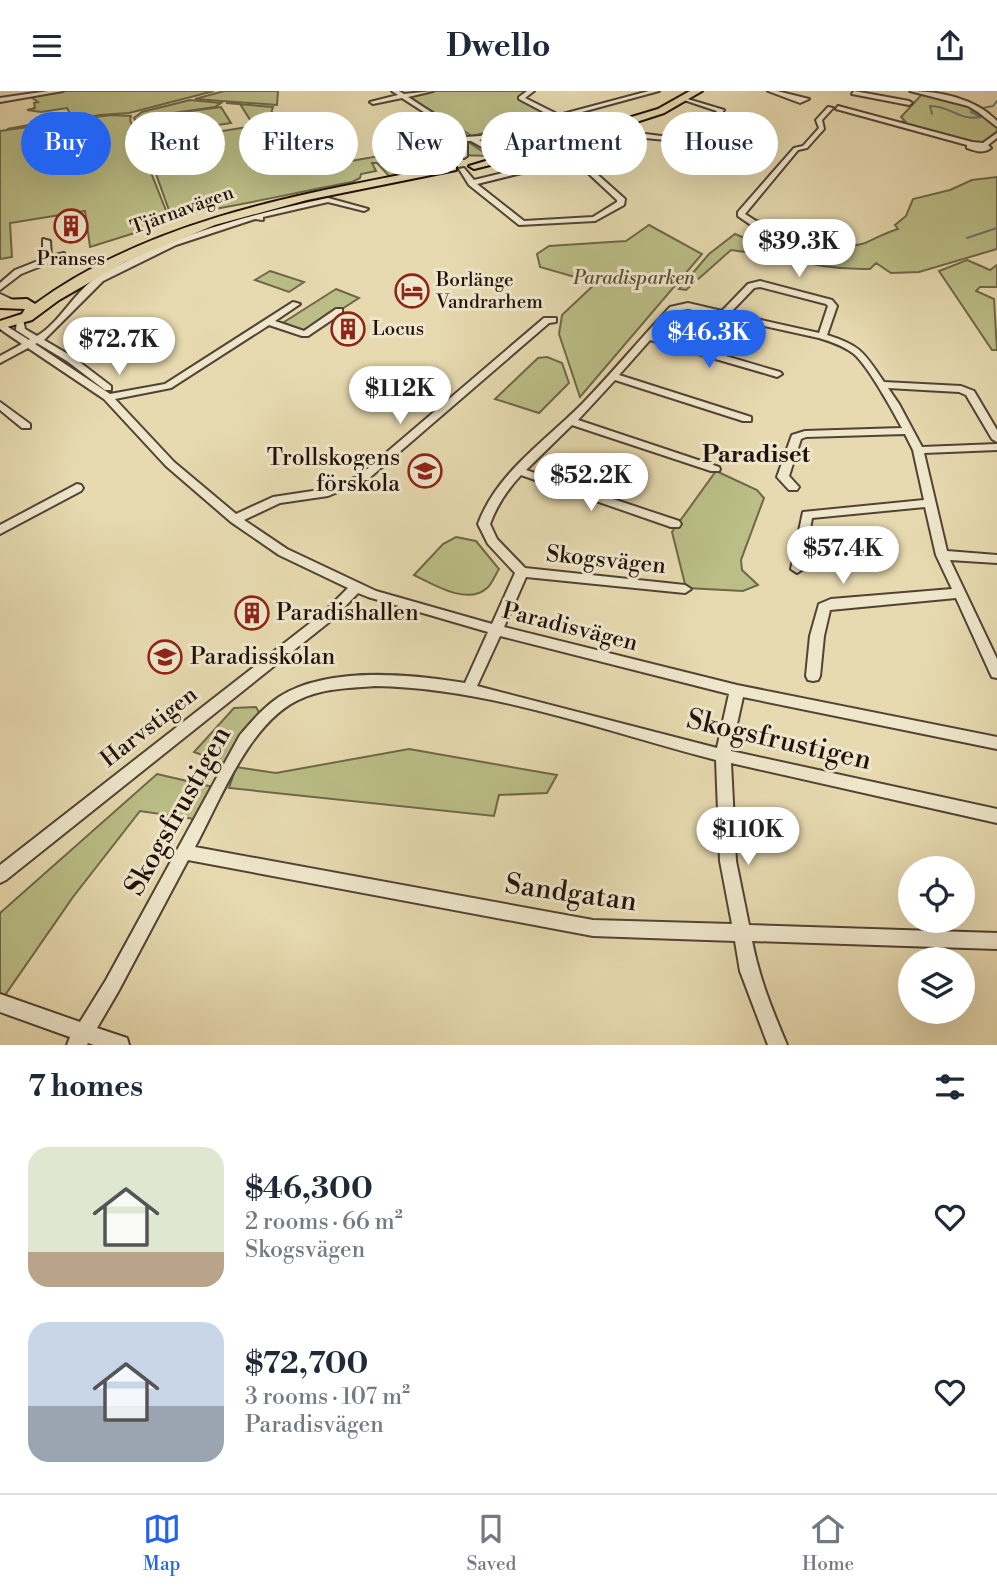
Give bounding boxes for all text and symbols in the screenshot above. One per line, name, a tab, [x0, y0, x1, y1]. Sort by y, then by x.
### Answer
text: Dwello	[446, 26, 551, 66]
icon: menu	[28, 27, 66, 65]
icon: share	[931, 27, 969, 65]
chip: Buy	[21, 112, 111, 175]
chip: Rent	[125, 112, 225, 175]
chip: Filters	[239, 112, 358, 175]
chip: New	[372, 112, 467, 175]
chip: Apartment	[481, 112, 647, 175]
chip: House	[661, 112, 778, 175]
street label: Tjärnavägen	[127, 180, 237, 240]
building icon: Pranses	[52, 207, 90, 245]
pin: $39.3K	[742, 219, 856, 279]
text: $39.3K	[759, 228, 839, 256]
place label: Pranses	[37, 247, 105, 271]
park label: Paradisparken	[572, 266, 695, 290]
place label: Borlänge Vandrarhem	[435, 268, 543, 314]
hotel icon: Borlänge Vandrarhem	[393, 272, 431, 310]
building icon: Locus	[329, 310, 367, 348]
pin: $46.3K	[652, 310, 766, 370]
pin: $72.7K	[62, 317, 176, 377]
place label: Locus	[372, 317, 424, 341]
text: $46.3K	[668, 319, 750, 347]
text: $72.7K	[79, 326, 159, 354]
pin: $112K	[351, 367, 449, 426]
text: $112K	[365, 375, 435, 403]
district label: Paradiset	[702, 440, 811, 470]
place label: Trollskogens förskola	[267, 444, 400, 498]
school or university icon: Trollskogens förskola	[406, 452, 444, 490]
pin: $52.2K	[534, 453, 648, 513]
text: $52.2K	[550, 462, 632, 490]
pin: $57.4K	[786, 526, 900, 586]
text: $57.4K	[803, 535, 883, 563]
street label: Skogsvägen	[545, 540, 668, 580]
building icon: Paradishallen	[233, 594, 271, 632]
street label: Paradisvägen	[499, 597, 641, 657]
place label: Paradishallen	[276, 599, 419, 627]
school or university icon: Paradisskolan	[146, 638, 184, 676]
place label: Paradisskolan	[190, 643, 336, 671]
street label: Harvstigen	[95, 680, 203, 774]
street label: Skogsfrustigen	[683, 702, 875, 778]
street label: Skogsfrustigen	[117, 720, 239, 902]
pin: $110K	[699, 807, 797, 867]
text: $110K	[712, 816, 784, 844]
map controls	[898, 856, 975, 1024]
button: locate	[898, 856, 975, 933]
street label: Sandgatan	[503, 866, 639, 920]
button: layers	[898, 947, 975, 1024]
text: 7 homes	[28, 1068, 143, 1106]
icon: filters	[931, 1068, 969, 1106]
text: $46,300	[245, 1170, 373, 1208]
icon: home	[84, 1175, 168, 1259]
icon: heart	[931, 1198, 969, 1236]
text: 2 rooms · 66 m²	[245, 1208, 403, 1236]
text: Skogsvägen	[245, 1236, 365, 1264]
text: $72,700	[245, 1345, 368, 1383]
icon: home	[84, 1350, 168, 1434]
icon: heart	[931, 1373, 969, 1411]
text: 3 rooms · 107 m²	[245, 1383, 410, 1411]
text: Paradisvägen	[245, 1411, 384, 1439]
tab: Map	[143, 1510, 181, 1576]
tab: Saved	[466, 1510, 516, 1576]
tab: Home	[802, 1510, 854, 1576]

